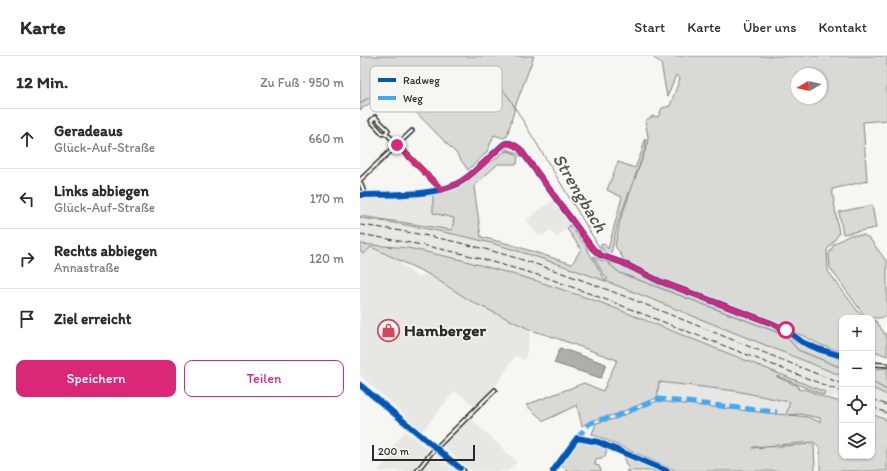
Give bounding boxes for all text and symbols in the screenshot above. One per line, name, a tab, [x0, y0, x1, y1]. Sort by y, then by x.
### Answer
text: Karte	[20, 16, 66, 39]
text: Start	[634, 19, 665, 36]
text: Karte	[687, 19, 721, 36]
text: Über uns	[743, 19, 796, 36]
text: Kontakt	[818, 19, 867, 36]
legend	[370, 66, 502, 112]
north arrow	[791, 68, 827, 104]
text: 12 Min.	[16, 72, 68, 92]
text: Radweg	[403, 74, 440, 87]
text: Zu Fuß · 950 m	[260, 75, 344, 90]
text: Weg	[403, 92, 423, 105]
text: Geradeaus	[54, 122, 123, 140]
icon: ahead	[16, 128, 38, 150]
text: 660 m	[308, 131, 344, 146]
route end	[388, 136, 406, 154]
text: Glück-Auf-Straße	[54, 140, 155, 155]
water label: Strengbach	[548, 150, 612, 237]
text: Links abbiegen	[54, 182, 149, 200]
icon: left	[16, 188, 38, 210]
text: 170 m	[310, 191, 344, 206]
text: Glück-Auf-Straße	[54, 200, 155, 215]
text: Rechts abbiegen	[54, 242, 157, 260]
icon: right	[16, 248, 38, 270]
text: 120 m	[309, 251, 344, 266]
text: Annastraße	[54, 260, 120, 275]
icon: arrive	[16, 308, 38, 330]
text: Ziel erreicht	[54, 310, 131, 328]
map controls	[839, 315, 875, 459]
button: +	[839, 315, 875, 351]
shop icon: Hamberger	[375, 317, 401, 343]
place label: Hamberger	[404, 320, 486, 341]
route start	[777, 321, 795, 339]
button: −	[839, 351, 875, 387]
button: Speichern	[16, 360, 176, 397]
button: Teilen	[184, 360, 344, 397]
button: locate	[839, 387, 875, 423]
button: layers	[839, 423, 875, 459]
scale bar	[372, 443, 475, 462]
text: 200 m	[378, 445, 409, 458]

